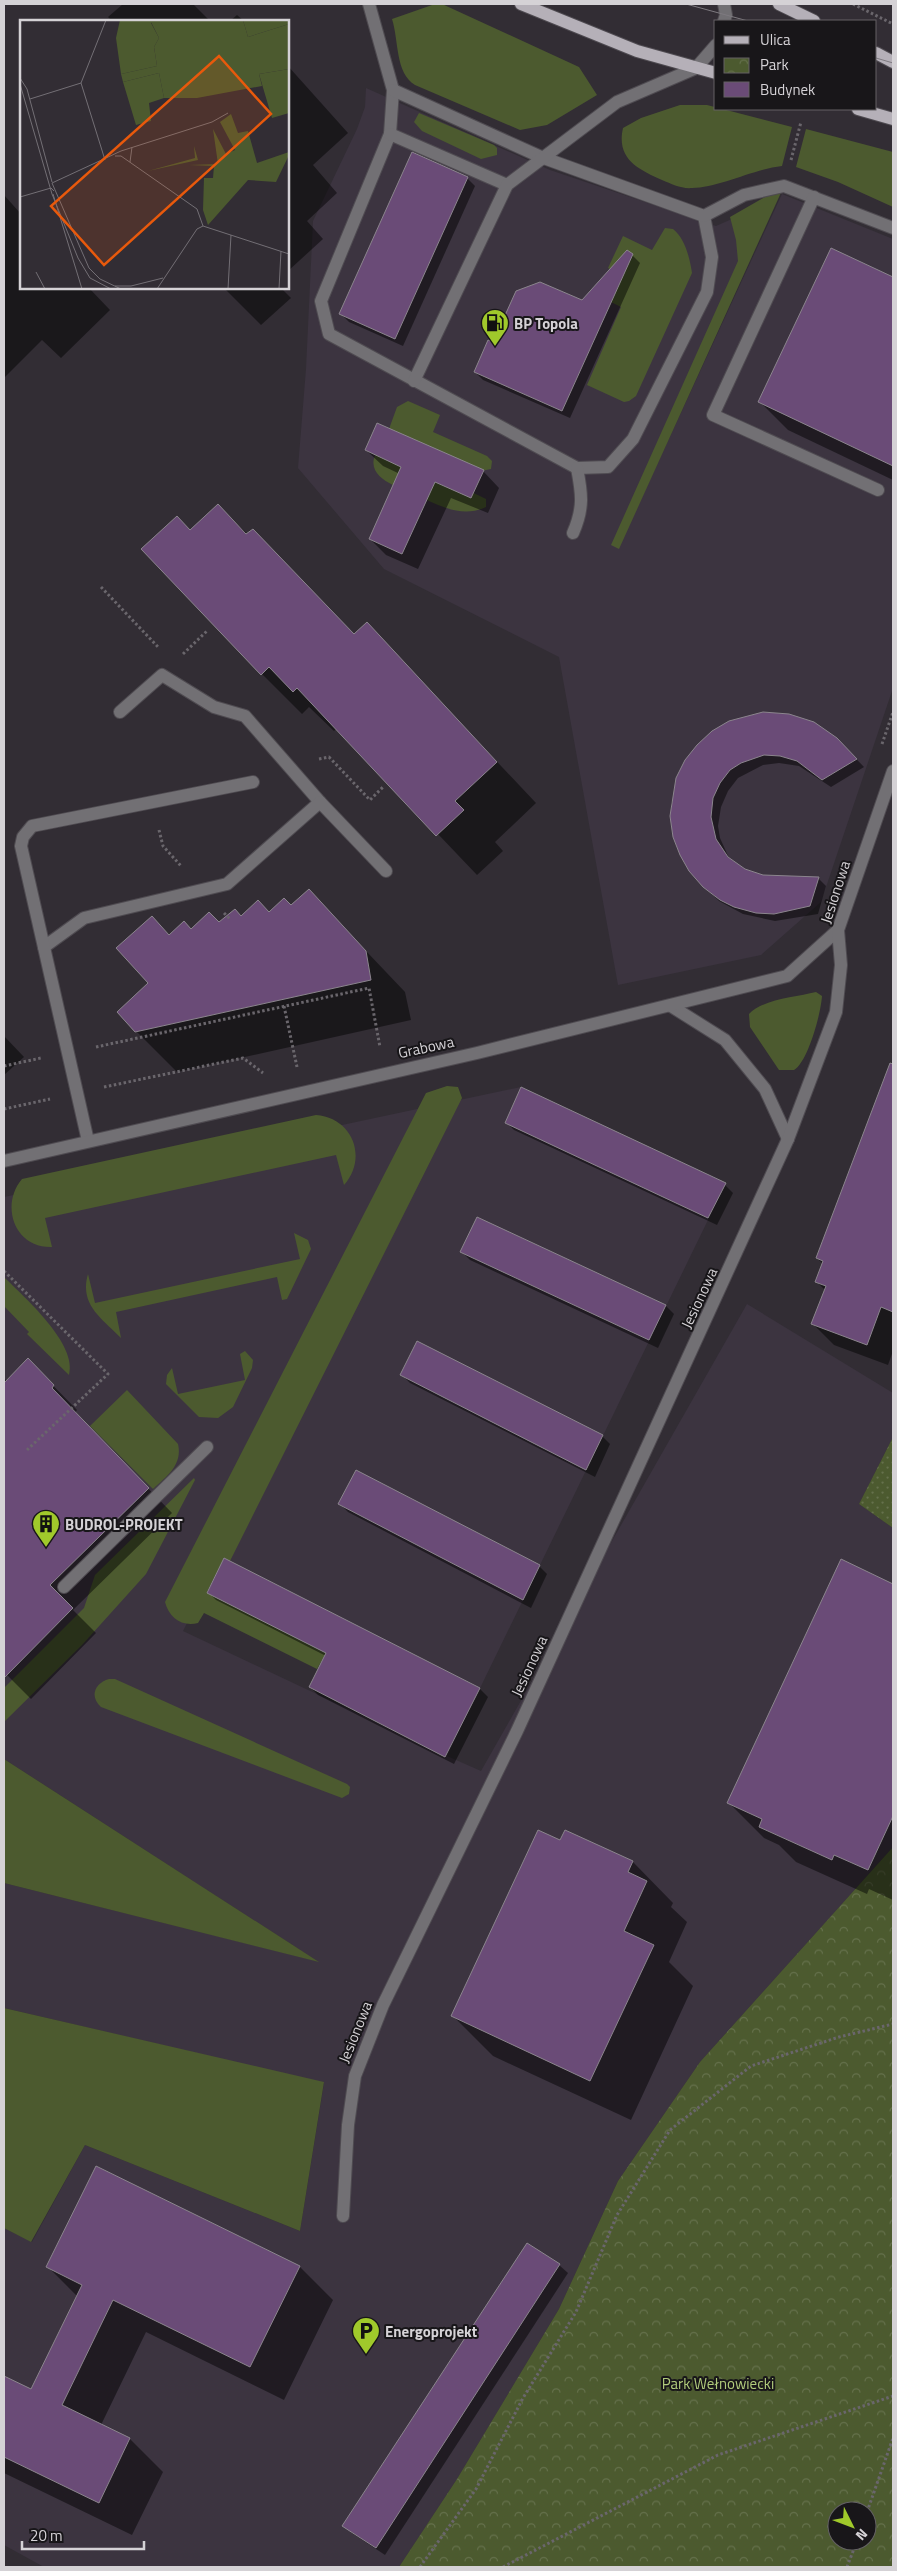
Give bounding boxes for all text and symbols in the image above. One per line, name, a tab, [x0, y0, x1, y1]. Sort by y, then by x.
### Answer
inset map	[20, 20, 289, 289]
legend	[714, 20, 877, 110]
text: Ulica	[760, 28, 791, 51]
text: Park	[760, 53, 789, 76]
text: Budynek	[760, 78, 815, 101]
fuel station icon: BP Topola	[480, 308, 510, 347]
place label: BP Topola	[514, 312, 578, 335]
street label: Jesionowa	[814, 857, 856, 926]
street label: Grabowa	[396, 1030, 457, 1064]
street label: Jesionowa	[675, 1263, 723, 1332]
building icon: BUDROL-PROJEKT	[31, 1509, 61, 1548]
place label: BUDROL-PROJEKT	[65, 1513, 183, 1536]
street label: Jesionowa	[505, 1631, 553, 1700]
street label: Jesionowa	[332, 1997, 378, 2066]
parking icon: Energoprojekt	[351, 2316, 381, 2355]
place label: Energoprojekt	[385, 2320, 478, 2343]
park label: Park Wełnowiecki	[662, 2372, 774, 2395]
north arrow	[827, 2501, 877, 2551]
scale bar	[22, 2518, 145, 2550]
text: 20 m	[30, 2524, 63, 2547]
text: N	[851, 2524, 873, 2546]

